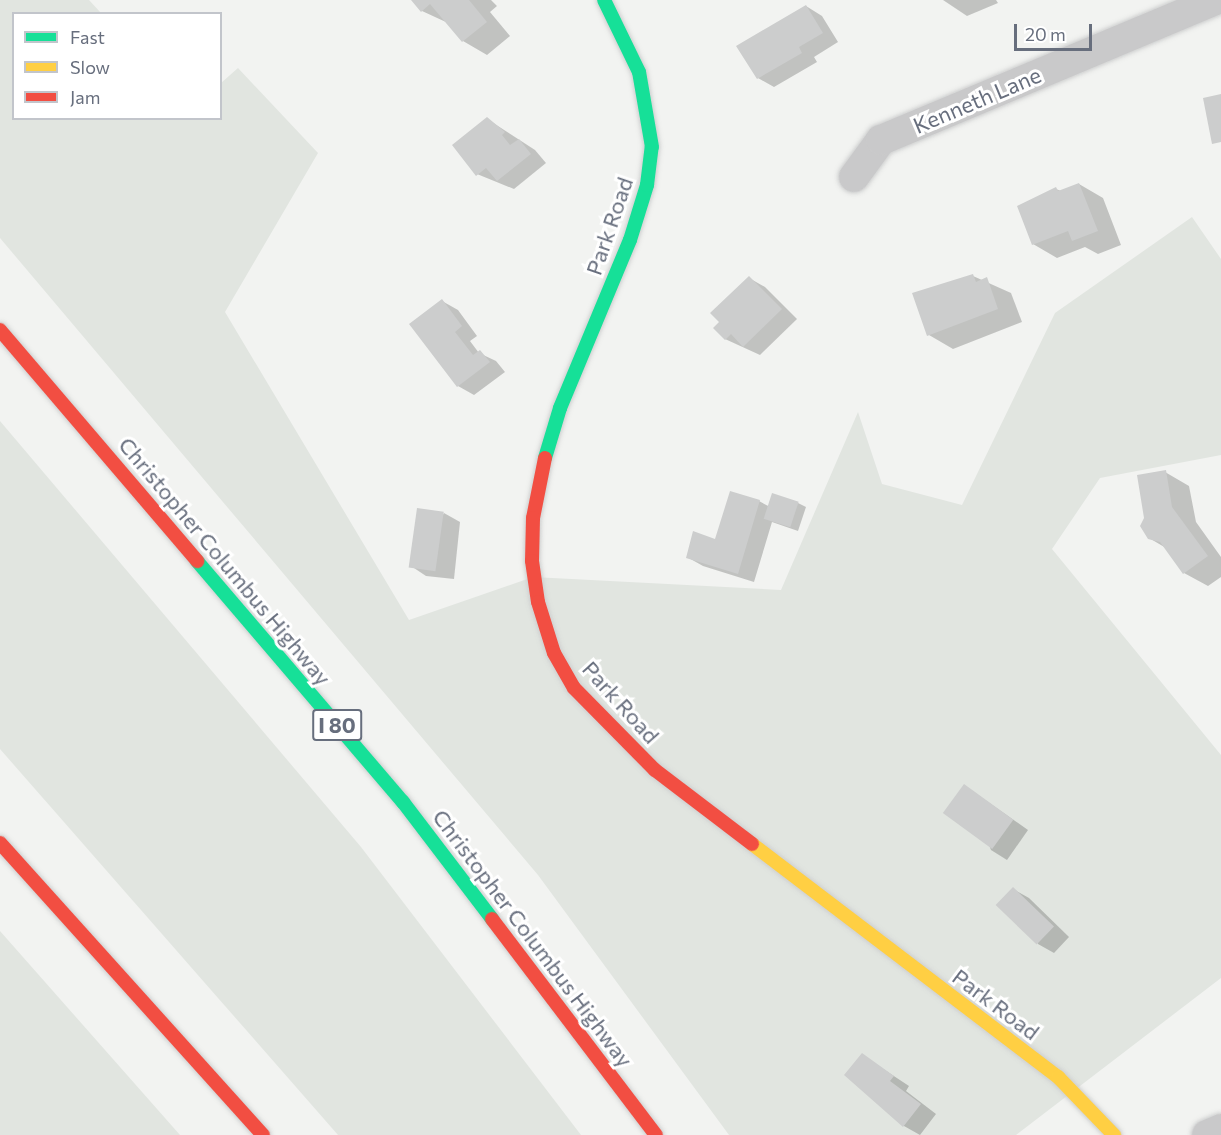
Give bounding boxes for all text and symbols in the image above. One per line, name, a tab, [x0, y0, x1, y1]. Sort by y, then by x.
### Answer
legend	[12, 12, 222, 120]
scale bar	[1017, 12, 1095, 50]
text: 20 m	[1025, 23, 1066, 45]
text: Fast	[70, 26, 105, 48]
text: Slow	[70, 56, 110, 78]
street label: Kenneth Lane	[909, 61, 1045, 139]
text: Jam	[70, 86, 100, 108]
street label: Park Road	[580, 174, 638, 278]
street label: Christopher Columbus Highway	[113, 432, 337, 690]
street label: Park Road	[577, 655, 665, 749]
road number: I 80	[312, 707, 362, 743]
street label: Christopher Columbus Highway	[428, 804, 638, 1072]
street label: Park Road	[947, 963, 1045, 1045]

